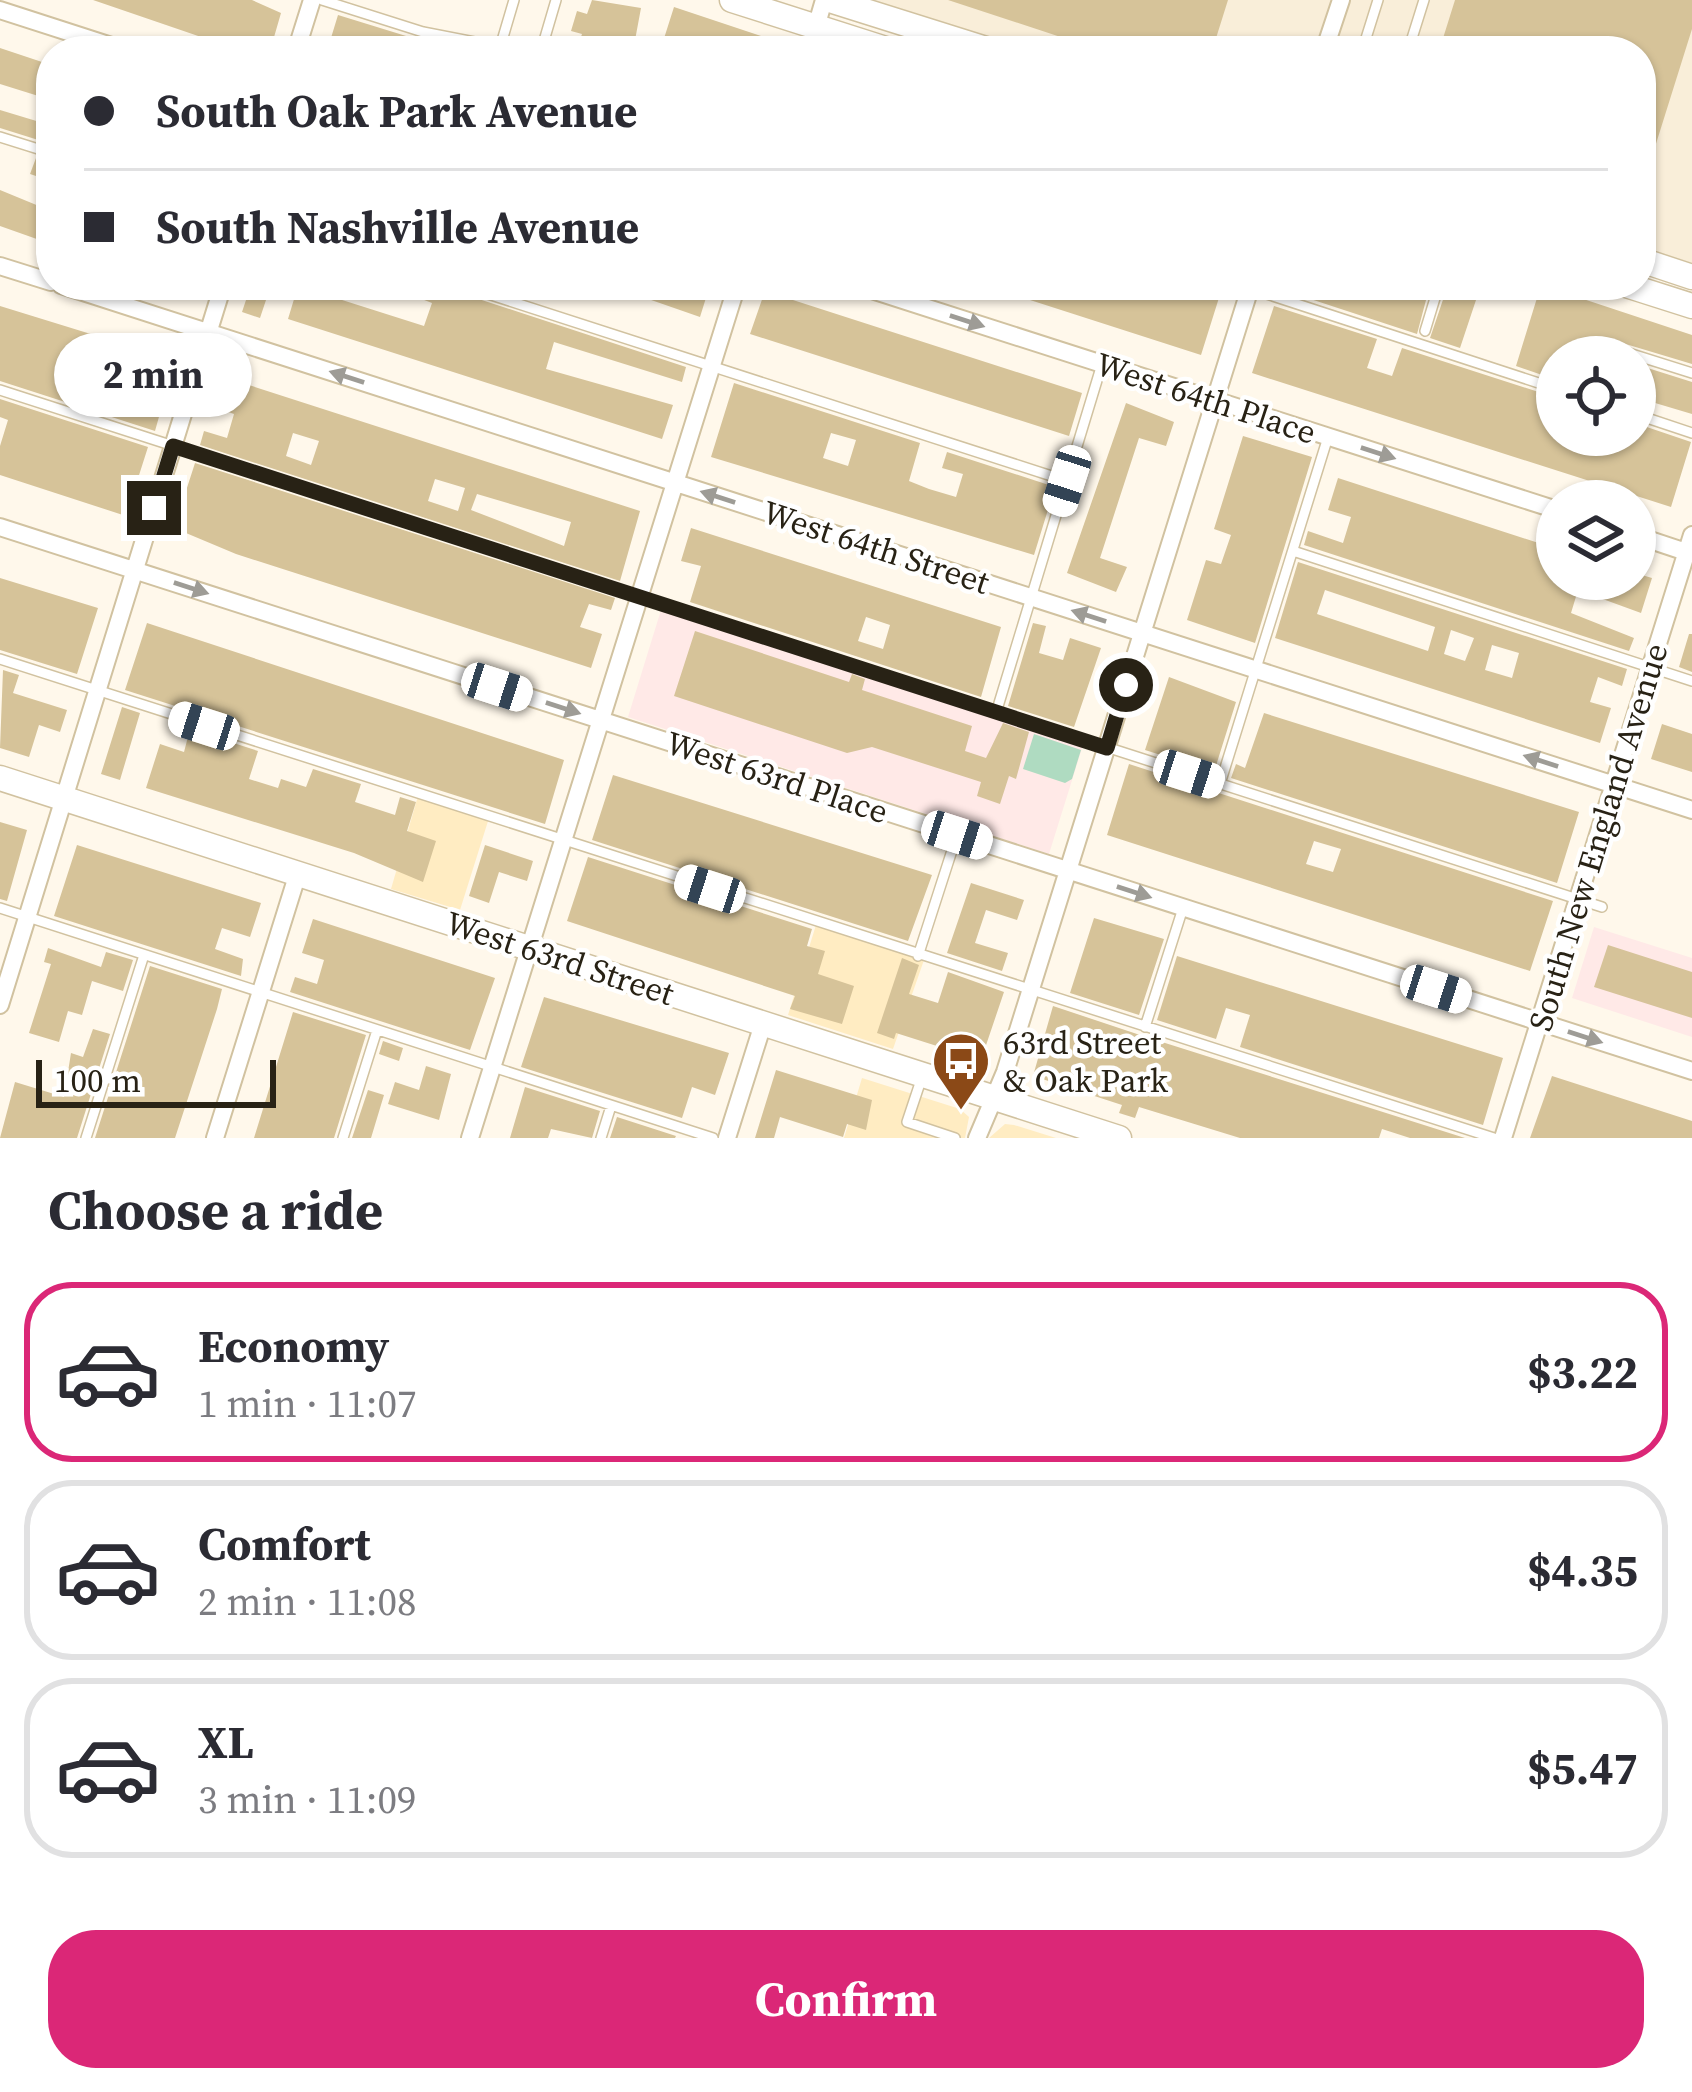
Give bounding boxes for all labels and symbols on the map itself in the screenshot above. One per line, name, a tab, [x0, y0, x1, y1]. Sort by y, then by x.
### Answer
one-way arrow	[949, 312, 986, 331]
callout: 2 min	[55, 334, 253, 418]
street label: West 64th Place	[1090, 341, 1322, 455]
one-way arrow	[328, 367, 365, 386]
car	[1039, 441, 1095, 521]
one-way arrow	[1360, 444, 1397, 463]
route end	[127, 481, 181, 535]
one-way arrow	[699, 486, 736, 505]
street label: West 64th Street	[757, 489, 995, 605]
one-way arrow	[173, 580, 210, 599]
one-way arrow	[1070, 606, 1107, 625]
street label: South New England Avenue	[1518, 638, 1678, 1036]
route start	[1099, 658, 1153, 712]
car	[457, 659, 537, 715]
car	[164, 698, 244, 754]
one-way arrow	[545, 699, 582, 718]
street label: West 63rd Place	[660, 720, 894, 834]
car	[1149, 746, 1229, 802]
one-way arrow	[1522, 751, 1559, 770]
car	[917, 807, 997, 863]
car	[670, 861, 750, 917]
one-way arrow	[1116, 883, 1153, 902]
street label: West 63rd Street	[440, 900, 680, 1016]
car	[1396, 961, 1476, 1017]
place label: 63rd Street & Oak Park	[1003, 1020, 1169, 1103]
one-way arrow	[1567, 1028, 1604, 1047]
bus stop icon: 63rd Street & Oak Park	[930, 1030, 992, 1112]
scale bar	[36, 1054, 276, 1107]

